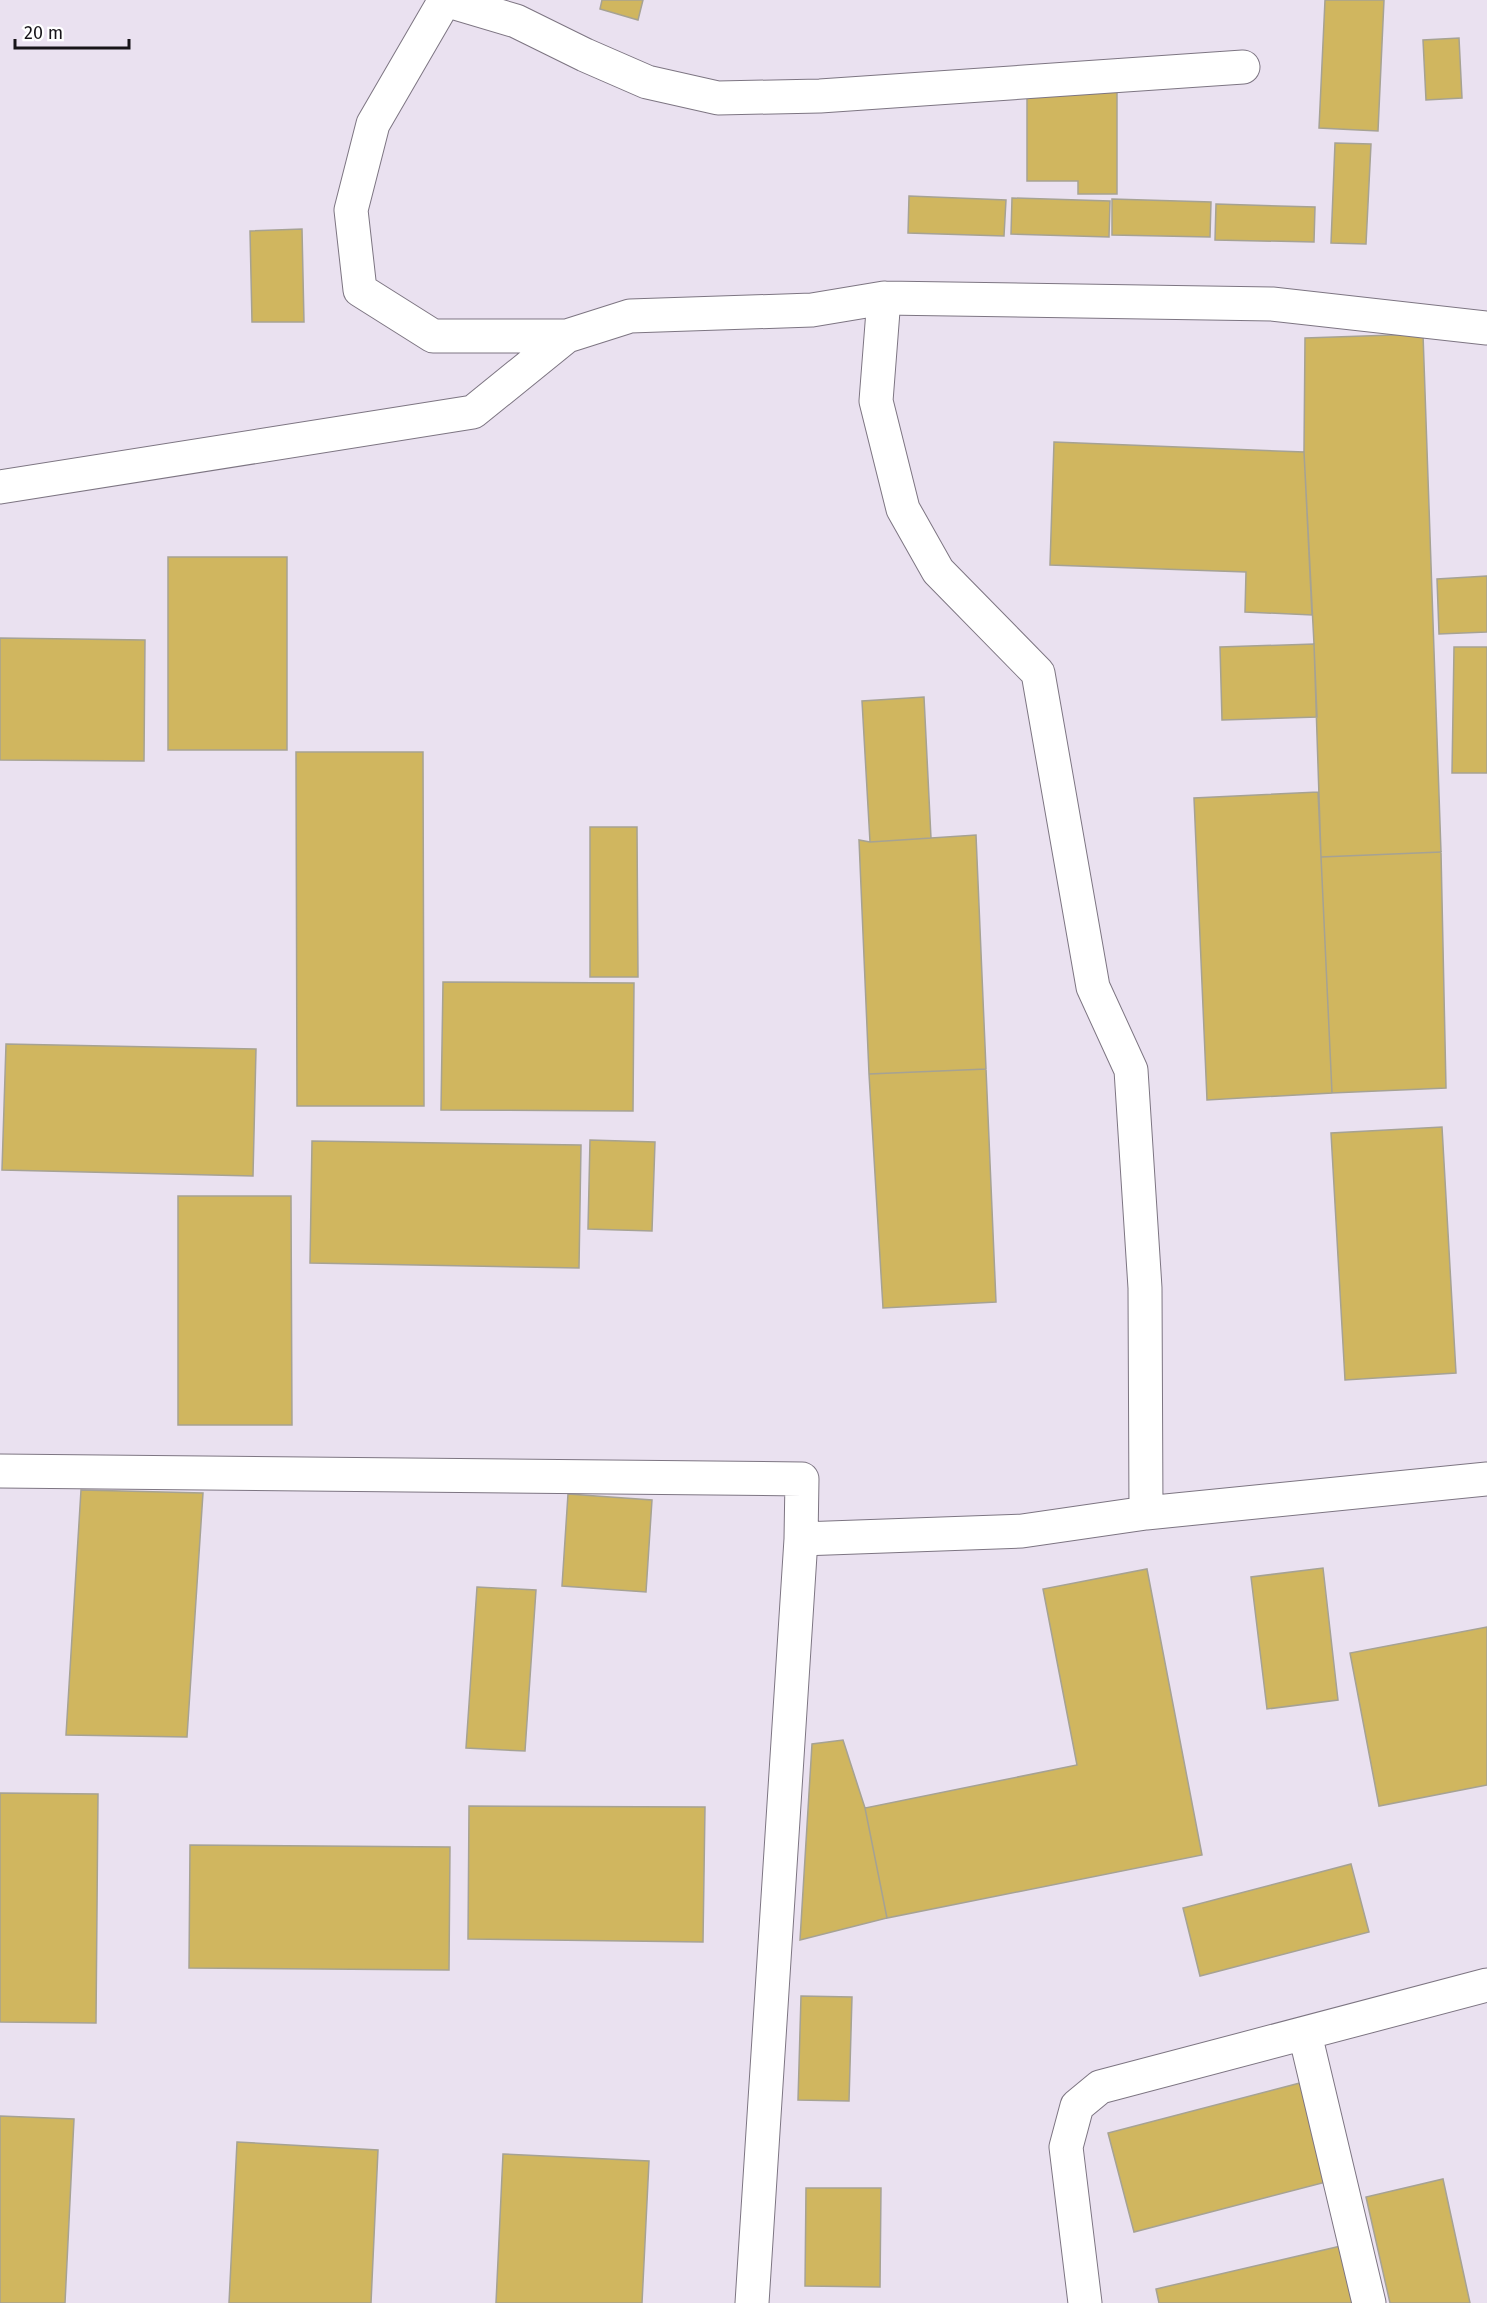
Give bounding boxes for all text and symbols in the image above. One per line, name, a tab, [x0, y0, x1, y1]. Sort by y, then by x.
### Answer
scale bar	[15, 12, 129, 50]
text: 20 m	[24, 22, 63, 44]

